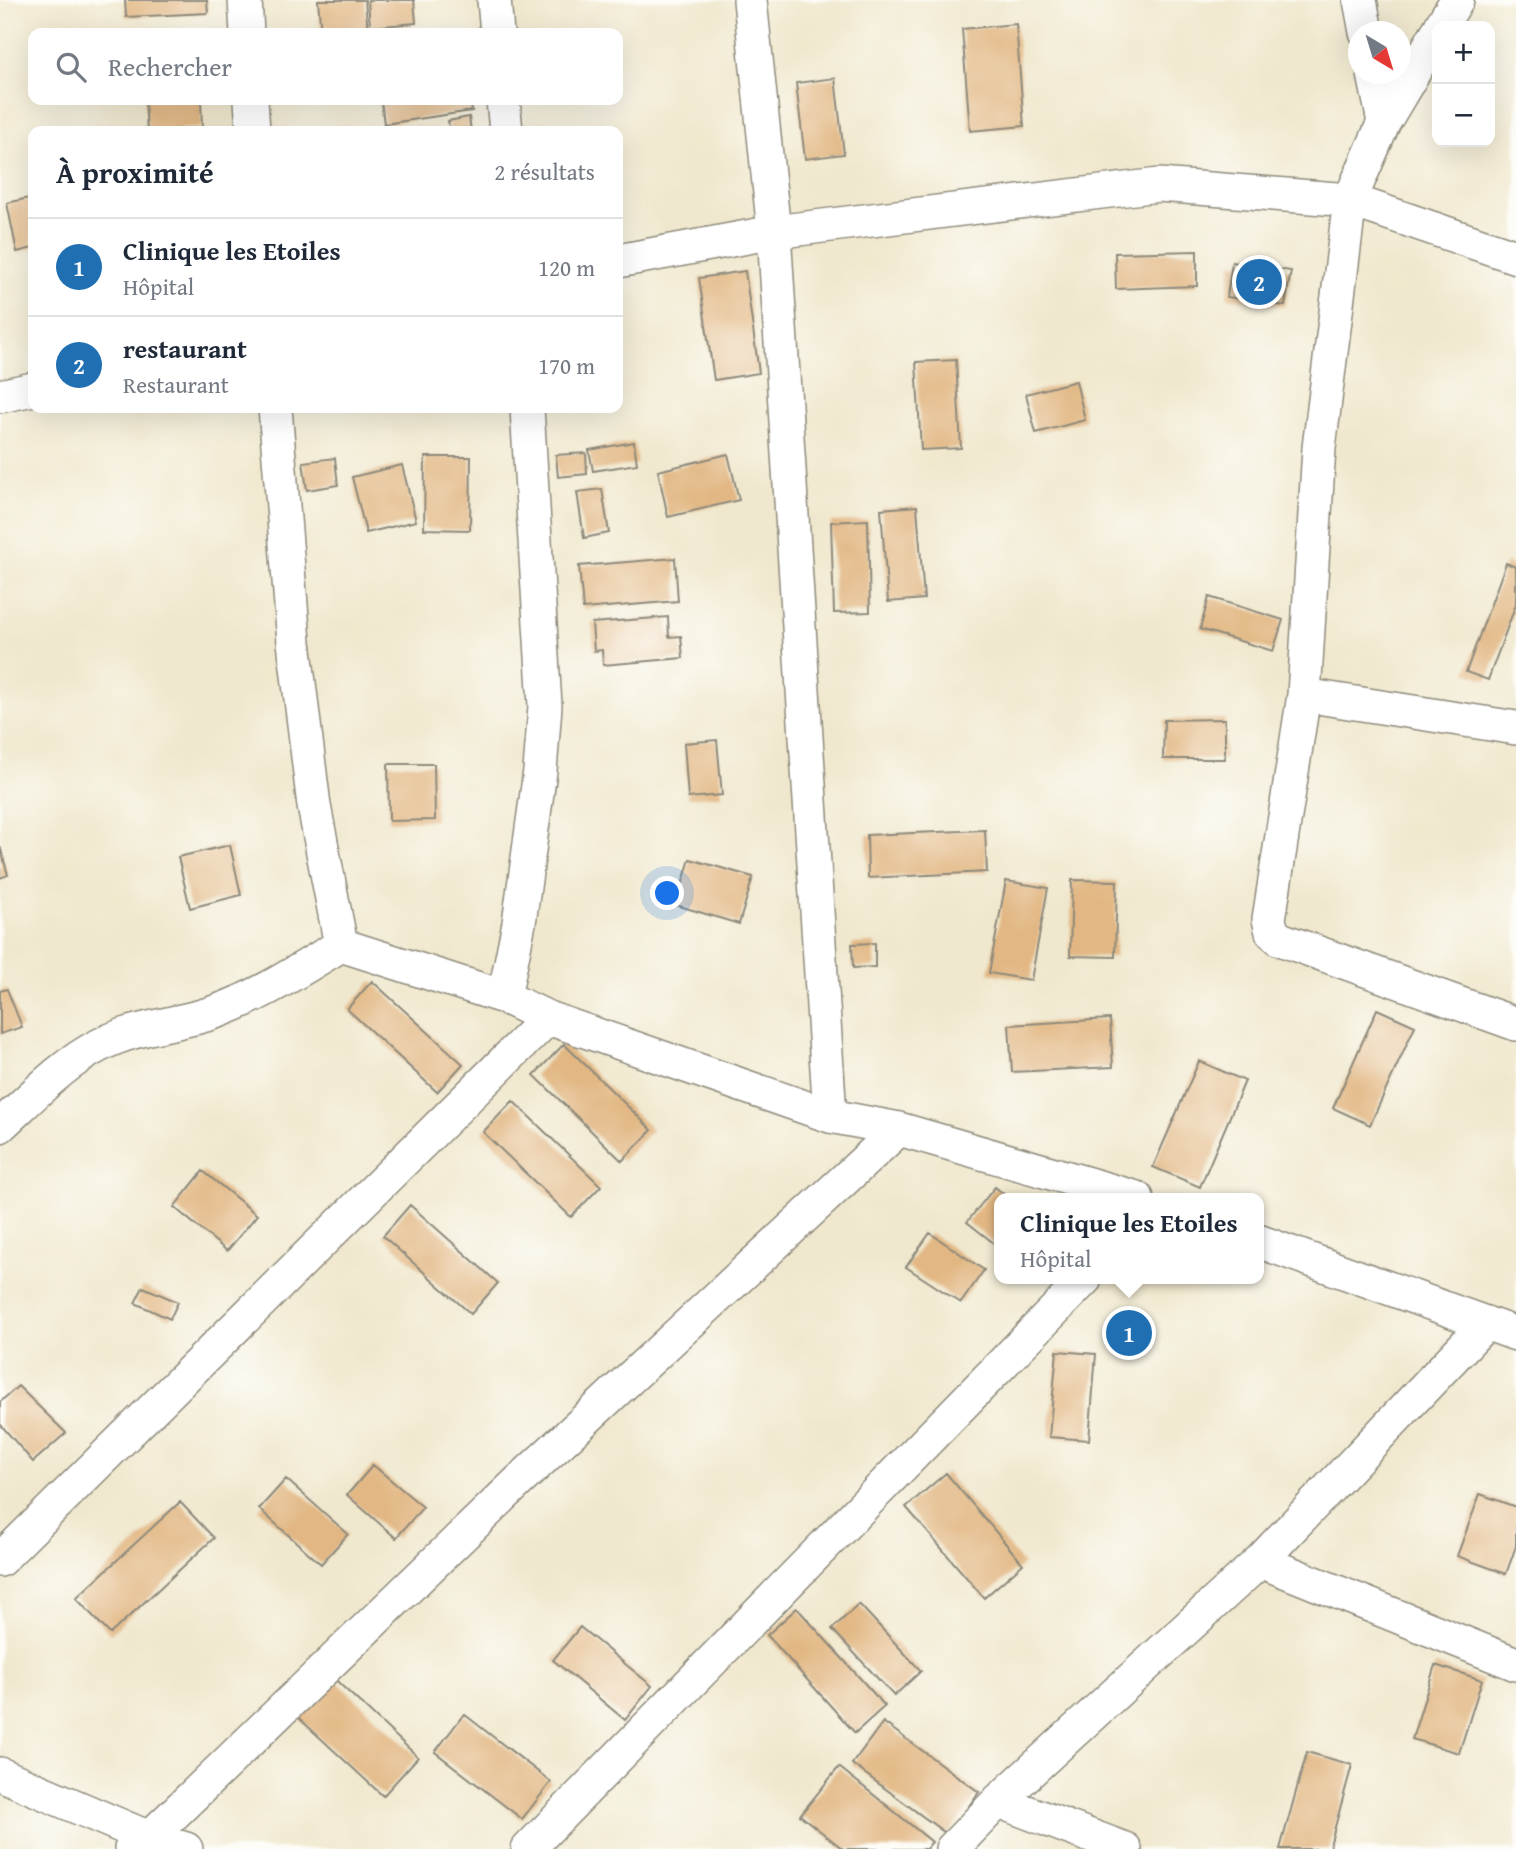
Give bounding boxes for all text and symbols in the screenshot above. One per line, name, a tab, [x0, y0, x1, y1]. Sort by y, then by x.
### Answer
north arrow	[1348, 21, 1411, 84]
map controls	[1432, 21, 1495, 147]
button: +	[1432, 21, 1495, 84]
search box	[28, 28, 623, 105]
text: Rechercher	[108, 47, 232, 86]
icon: search	[52, 48, 90, 86]
button: −	[1432, 84, 1495, 147]
text: À proximité	[56, 150, 214, 194]
text: 2 résultats	[494, 155, 595, 188]
text: Clinique les Etoiles	[123, 231, 341, 270]
text: 1	[73, 251, 85, 284]
text: 120 m	[538, 251, 595, 284]
pin: 2	[1236, 256, 1282, 308]
text: Hôpital	[123, 270, 194, 303]
text: restaurant	[123, 329, 247, 368]
text: 2	[73, 349, 85, 382]
text: 170 m	[538, 349, 595, 382]
text: Restaurant	[123, 368, 229, 401]
your location	[650, 876, 684, 910]
popup	[994, 1193, 1264, 1284]
text: Clinique les Etoiles	[1020, 1203, 1238, 1242]
text: Hôpital	[1020, 1242, 1092, 1275]
pin: 1	[1106, 1307, 1152, 1359]

